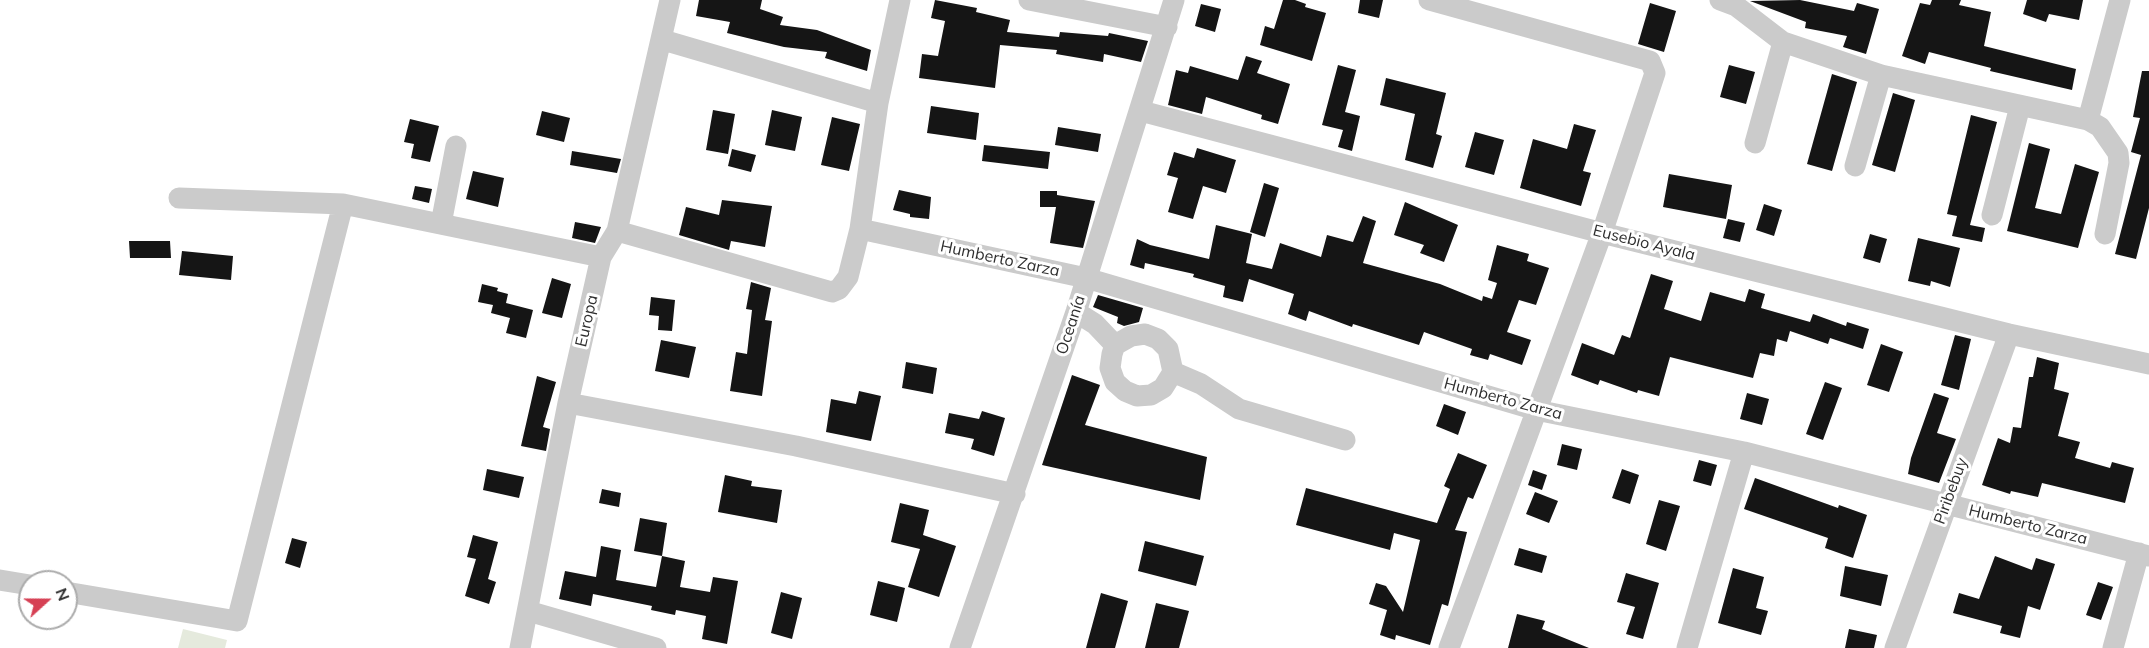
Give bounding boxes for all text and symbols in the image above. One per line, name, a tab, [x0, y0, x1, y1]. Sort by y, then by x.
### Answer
street label: Eusebio Ayala	[1591, 221, 1697, 265]
street label: Humberto Zarza	[939, 237, 1061, 281]
street label: Europa	[572, 293, 602, 349]
street label: Oceanía	[1052, 293, 1090, 357]
street label: Humberto Zarza	[1442, 374, 1564, 424]
street label: Piribebuy	[1930, 455, 1972, 527]
street label: Humberto Zarza	[1967, 501, 2089, 549]
north arrow	[18, 570, 78, 630]
text: N	[51, 585, 74, 603]

